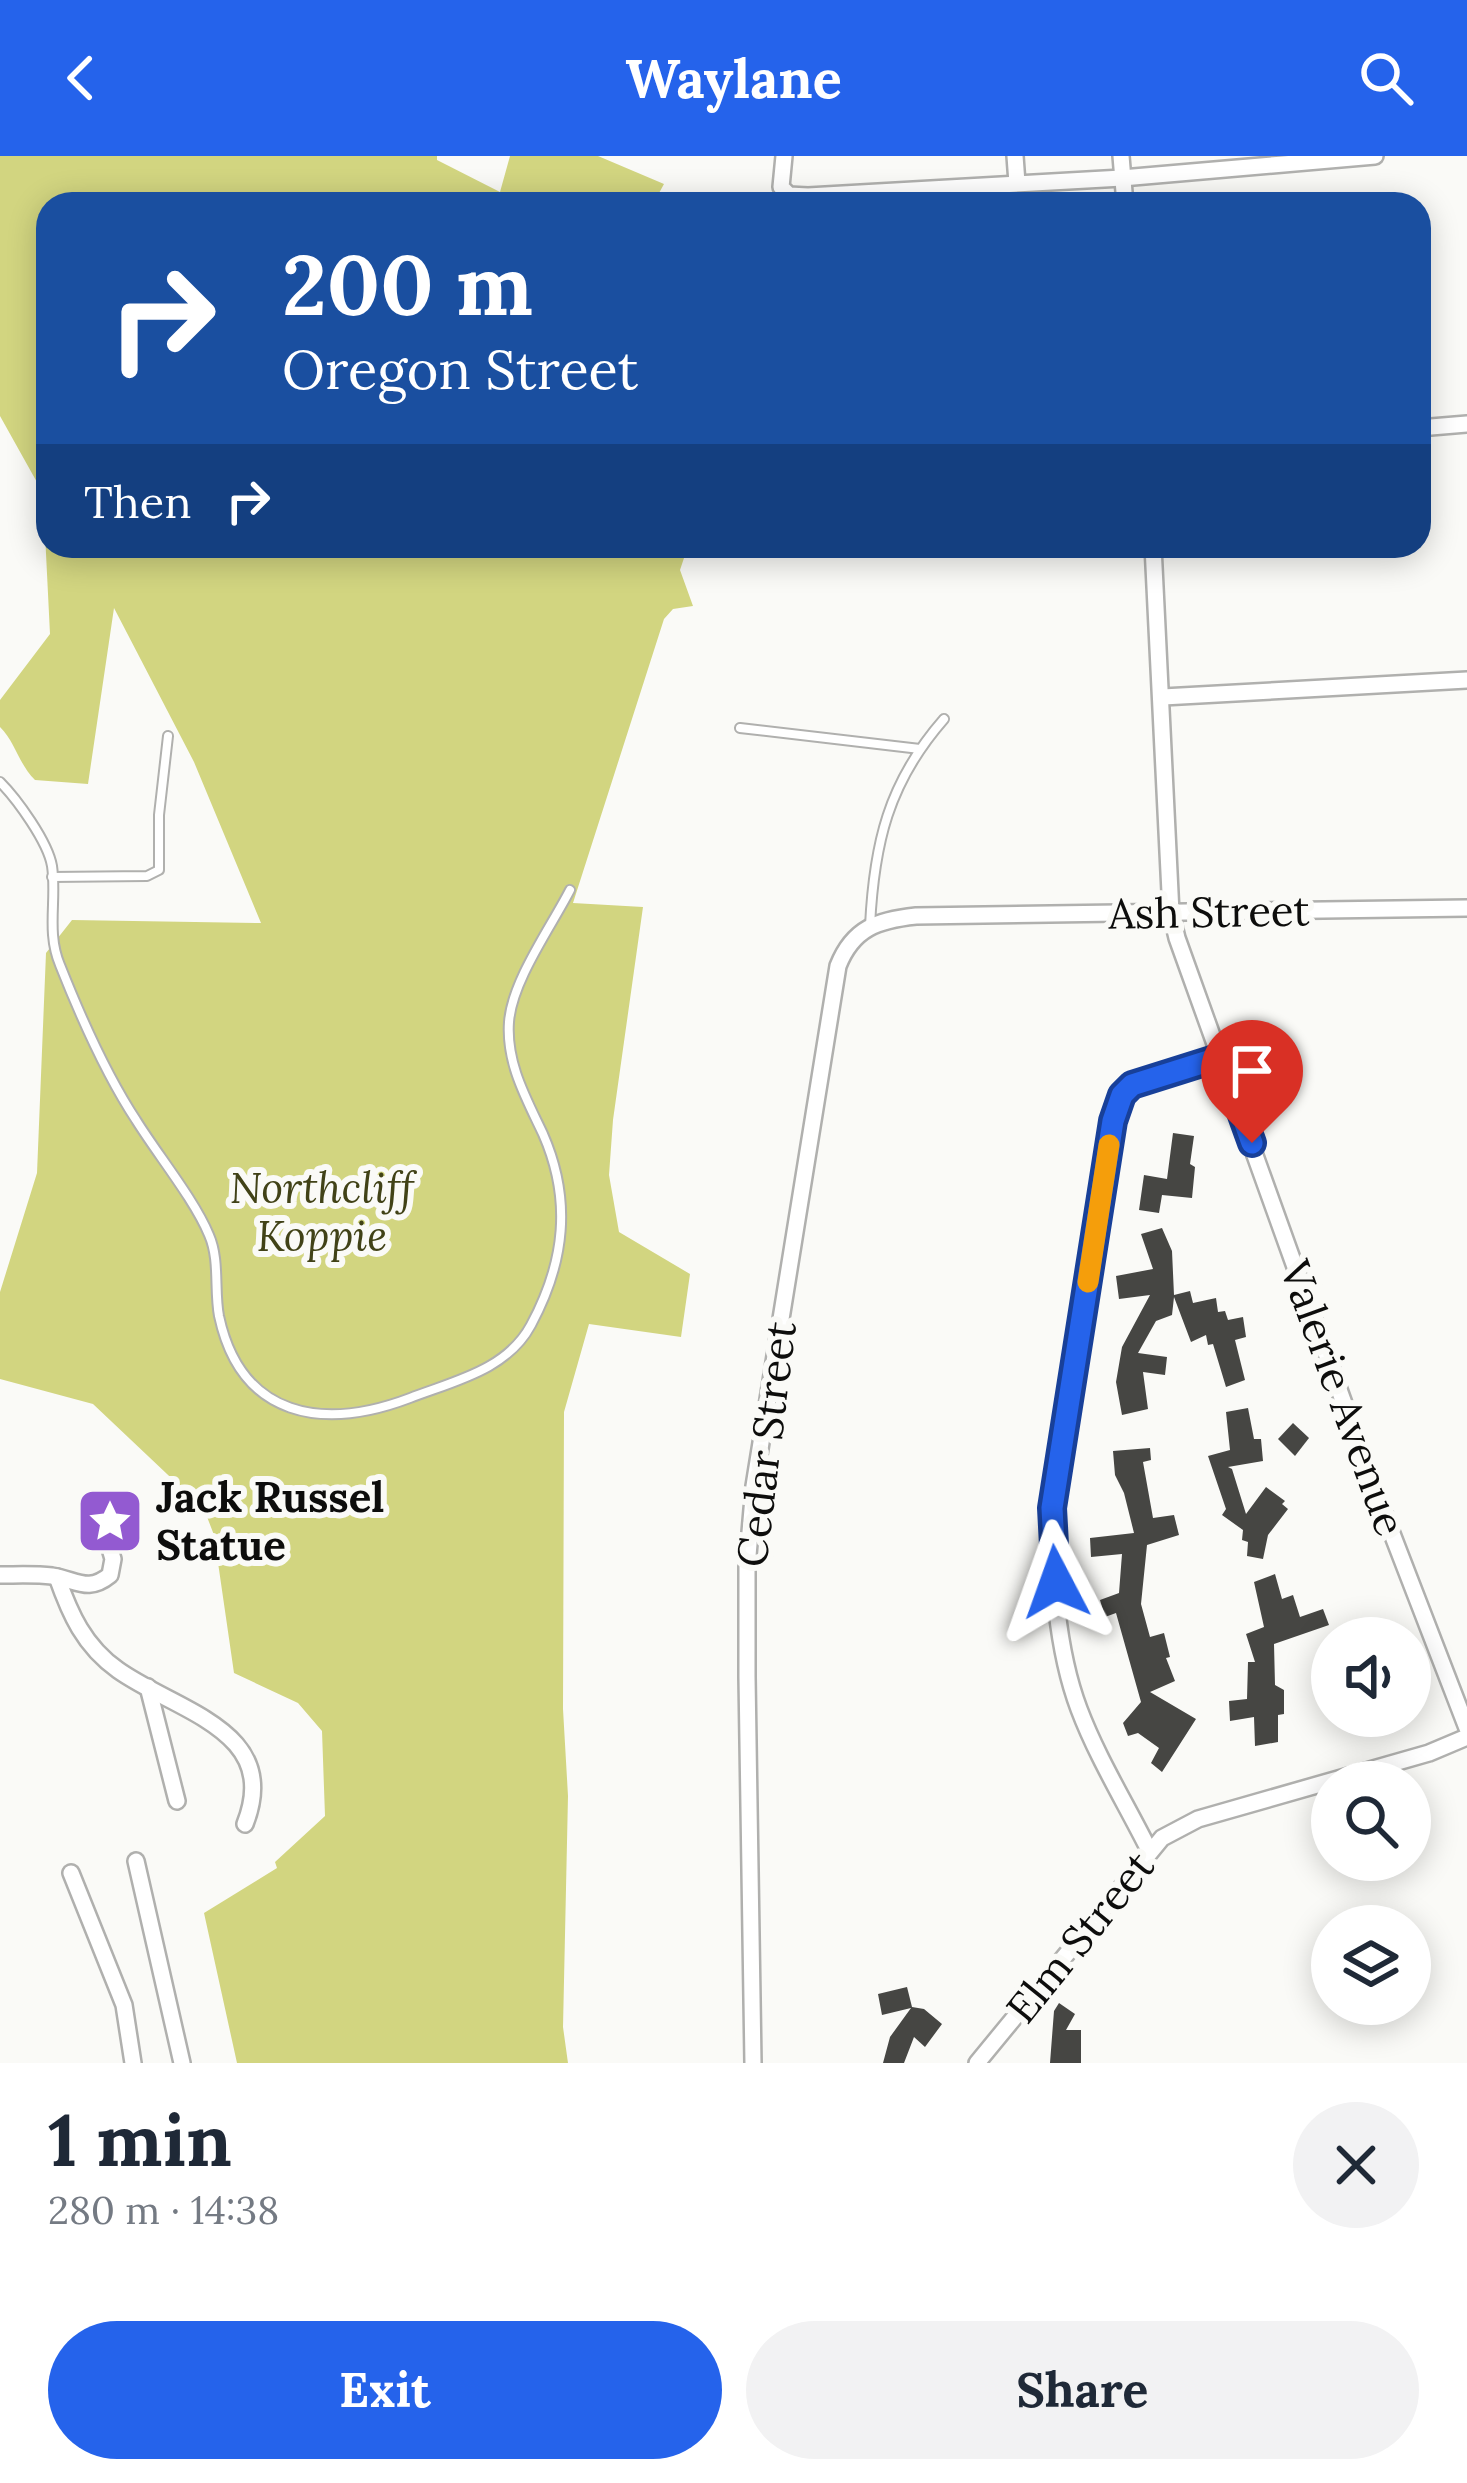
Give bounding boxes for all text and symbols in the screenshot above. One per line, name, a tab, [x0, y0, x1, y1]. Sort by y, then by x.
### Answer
text: Waylane	[625, 44, 842, 113]
icon: back	[48, 45, 114, 111]
icon: search	[1353, 45, 1419, 111]
text: 200 m	[282, 230, 533, 338]
icon: right	[84, 240, 240, 396]
text: Oregon Street	[282, 335, 638, 404]
icon: right	[215, 468, 281, 534]
text: Then	[84, 473, 191, 530]
street label: Ash Street	[1107, 883, 1311, 941]
pin	[1201, 1020, 1303, 1143]
icon: arrive	[1219, 1038, 1285, 1104]
park label: Northcliff Koppie	[230, 1161, 417, 1263]
street label: Valerie Avenue	[1268, 1252, 1418, 1543]
street label: Cedar Street	[724, 1317, 808, 1570]
place label: Jack Russel Statue	[156, 1470, 384, 1572]
place icon: Jack Russel Statue	[75, 1486, 145, 1556]
position arrow	[993, 1519, 1119, 1645]
map controls	[1311, 1617, 1431, 2025]
button: sound	[1311, 1617, 1431, 1737]
button: search	[1311, 1761, 1431, 1881]
street label: Elm Street	[994, 1840, 1166, 2034]
button: layers	[1311, 1905, 1431, 2025]
text: 1 min	[48, 2094, 232, 2186]
button: close	[1293, 2102, 1419, 2228]
text: 280 m · 14:38	[48, 2185, 279, 2235]
button: Exit	[48, 2321, 722, 2459]
button: Share	[746, 2321, 1419, 2459]

